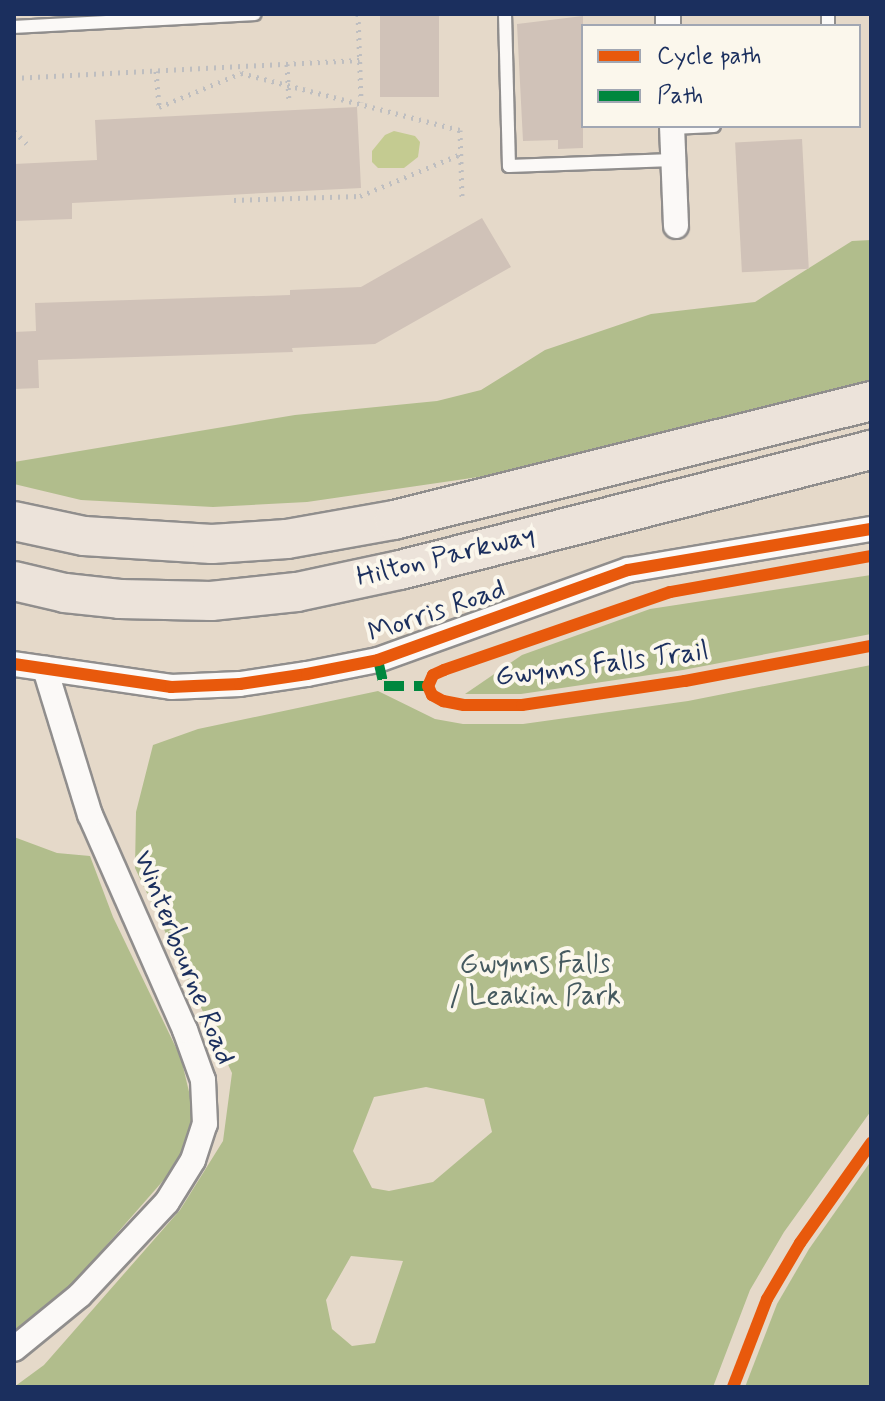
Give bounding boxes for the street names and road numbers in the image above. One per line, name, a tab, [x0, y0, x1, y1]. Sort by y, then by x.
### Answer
street label: Hilton Parkway	[355, 519, 537, 595]
street label: Morris Road	[364, 573, 510, 651]
street label: Gwynns Falls Trail	[496, 636, 708, 694]
street label: Winterbourne Road	[125, 846, 241, 1070]

